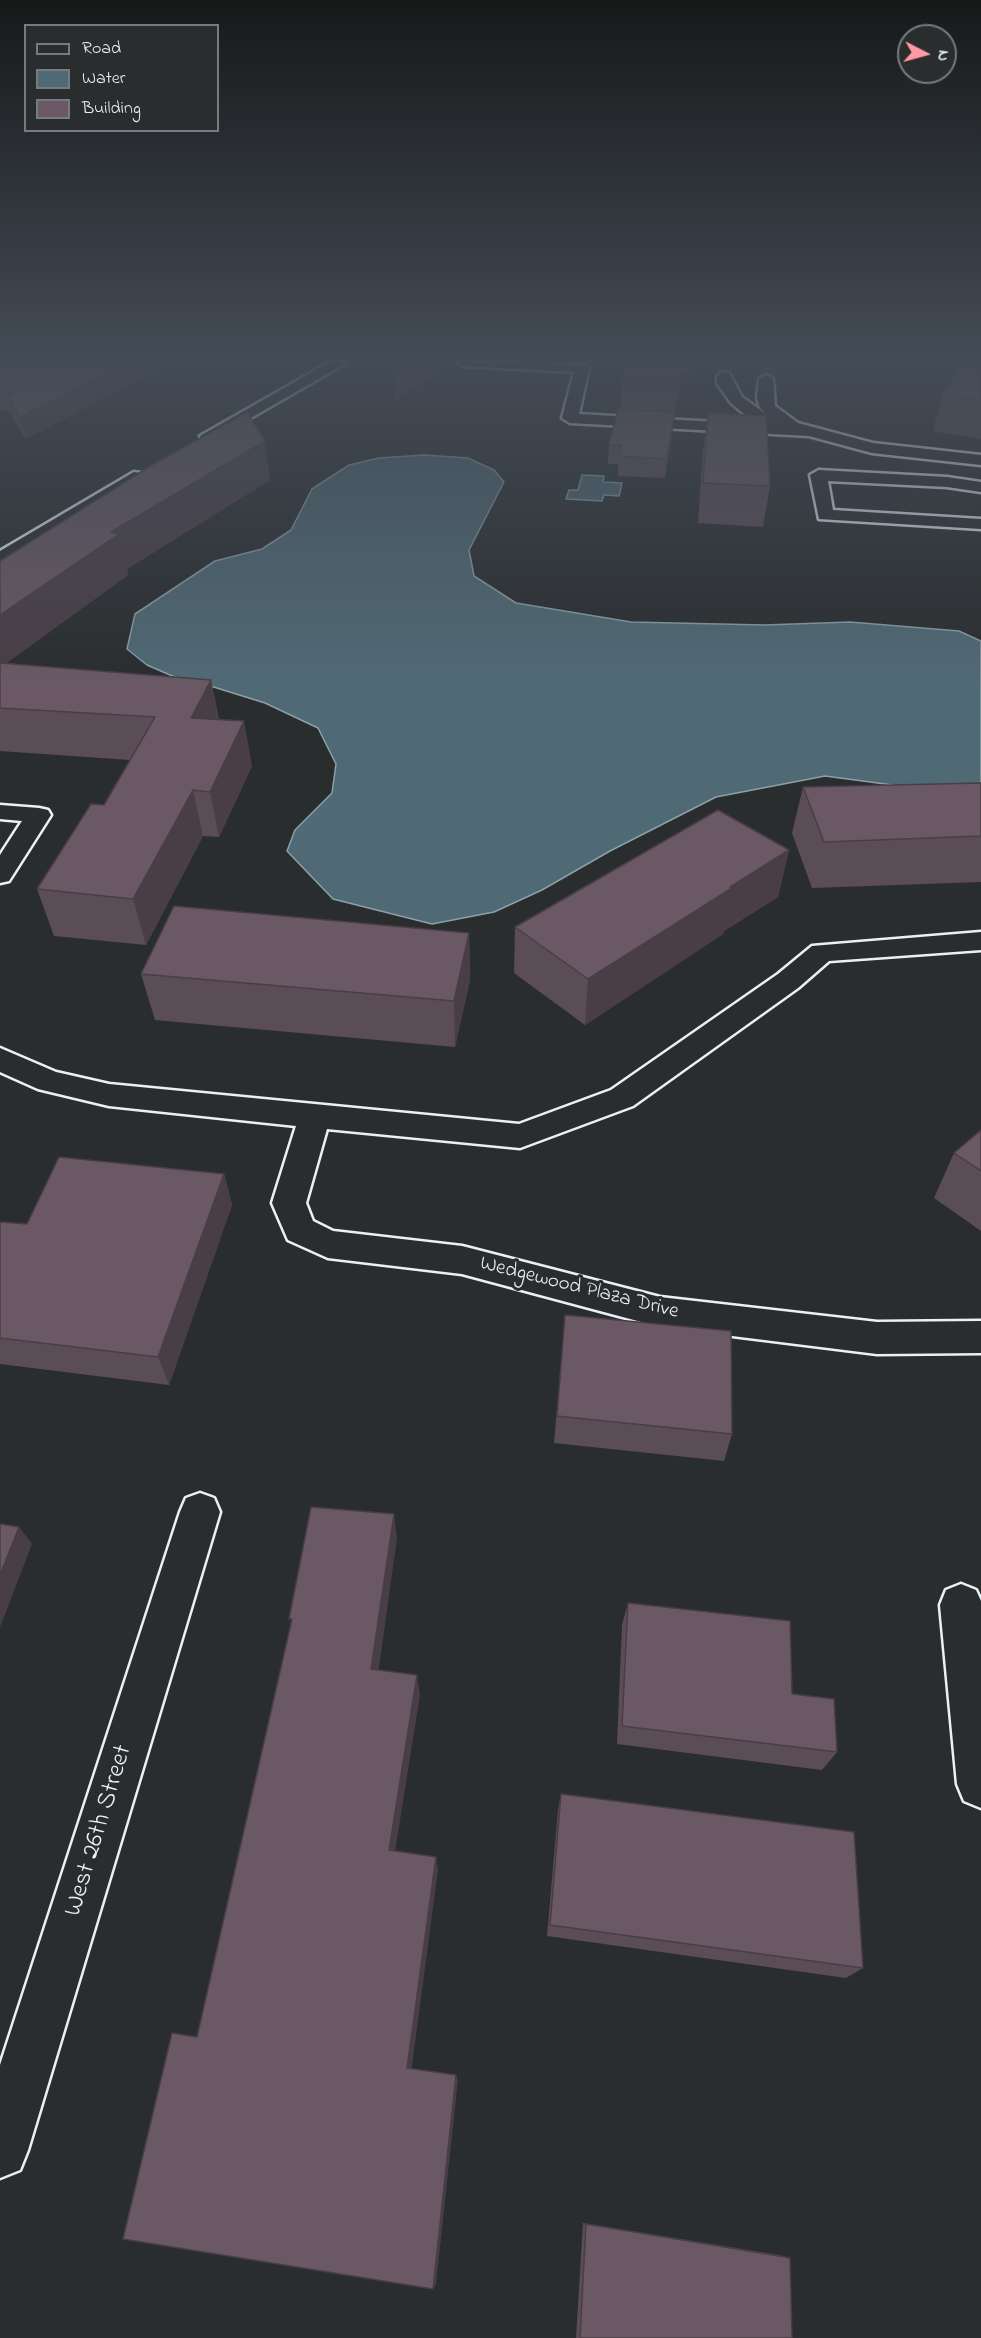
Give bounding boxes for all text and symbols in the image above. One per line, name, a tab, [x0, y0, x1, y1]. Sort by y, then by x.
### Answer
legend	[24, 24, 219, 132]
north arrow	[897, 24, 957, 84]
text: Road	[82, 36, 121, 62]
text: N	[930, 49, 955, 62]
text: Water	[82, 66, 125, 92]
text: Building	[82, 96, 141, 122]
street label: Wedgewood Plaza Drive	[477, 1252, 681, 1326]
street label: West 26th Street	[59, 1741, 141, 1921]

